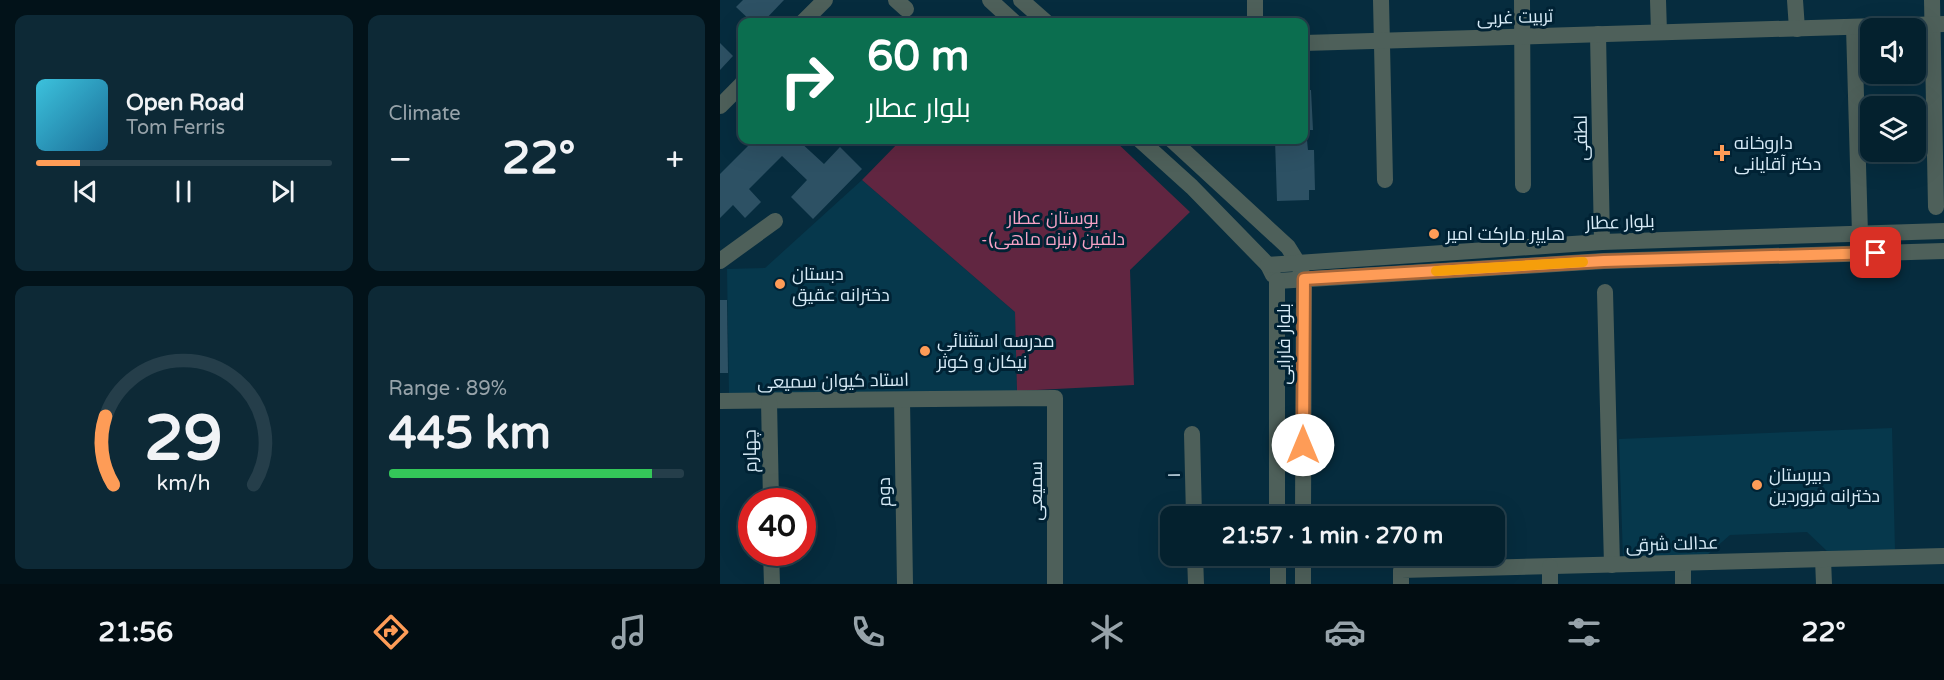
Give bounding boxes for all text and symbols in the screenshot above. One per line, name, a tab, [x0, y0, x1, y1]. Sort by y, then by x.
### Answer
street label: تربیت غربی	[1476, 5, 1554, 29]
map controls	[1860, 18, 1926, 162]
button: sound	[1860, 18, 1926, 84]
text: 60 m	[867, 31, 969, 82]
icon: right	[768, 42, 846, 120]
text: Open Road	[126, 90, 244, 116]
text: بلوار عطار	[867, 92, 971, 125]
button: layers	[1860, 96, 1926, 162]
text: Climate	[389, 102, 461, 126]
street label: لطفی	[1570, 115, 1592, 161]
text: Tom Ferris	[126, 116, 225, 140]
text: 22°	[502, 132, 575, 186]
place label: داروخانه دکتر آقایانی	[1734, 132, 1821, 175]
text: −	[389, 140, 412, 179]
text: +	[665, 140, 684, 179]
marker: داروخانه دکتر آقایانی	[1715, 146, 1729, 160]
icon: previous	[69, 175, 102, 208]
icon: pause	[167, 175, 200, 208]
icon: next	[266, 175, 299, 208]
park label: بوستان عطار -دلفین (نیزه ماهی)	[981, 207, 1125, 250]
street label: بلوار عطار	[1584, 210, 1655, 234]
place label: هایپر مارکت امیر	[1445, 223, 1565, 246]
marker: هایپر مارکت امیر	[1427, 227, 1441, 241]
pin	[1850, 227, 1901, 278]
icon: arrive	[1859, 236, 1892, 269]
place label: دبستان دخترانه عقیق	[792, 263, 890, 307]
marker: دبستان دخترانه عقیق	[773, 277, 787, 291]
street label: بلوار فارابی	[1273, 303, 1295, 385]
place label: مدرسه استثنائی نیکان و کوثر	[936, 330, 1055, 373]
marker: مدرسه استثنائی نیکان و کوثر	[918, 344, 932, 358]
street label: استاد کیوان سمیعی	[757, 369, 909, 393]
text: Range · 89%	[389, 377, 507, 401]
text: 29	[145, 402, 223, 477]
text: 445 km	[389, 407, 551, 461]
position arrow	[1271, 413, 1335, 477]
street label: چهارم	[739, 429, 762, 473]
street label: سمیعی	[1025, 461, 1047, 521]
place label: دبیرستان دخترانه فروردین	[1769, 464, 1880, 507]
text: km/h	[157, 470, 211, 496]
street label: ۱	[1163, 472, 1185, 478]
street label: دوم	[873, 477, 896, 507]
marker: دبیرستان دخترانه فروردین	[1750, 478, 1764, 492]
speed limit sign: 40	[738, 488, 816, 566]
text: 21:57 · 1 min · 270 m	[1222, 523, 1443, 549]
street label: عدالت شرقی	[1625, 531, 1719, 557]
icon: directions	[370, 611, 412, 653]
icon: music	[608, 611, 650, 653]
icon: phone	[847, 611, 889, 653]
icon: climate	[1086, 611, 1128, 653]
icon: car	[1324, 611, 1366, 653]
icon: filters	[1563, 611, 1605, 653]
text: 21:56	[98, 616, 173, 649]
text: 22°	[1802, 616, 1846, 649]

